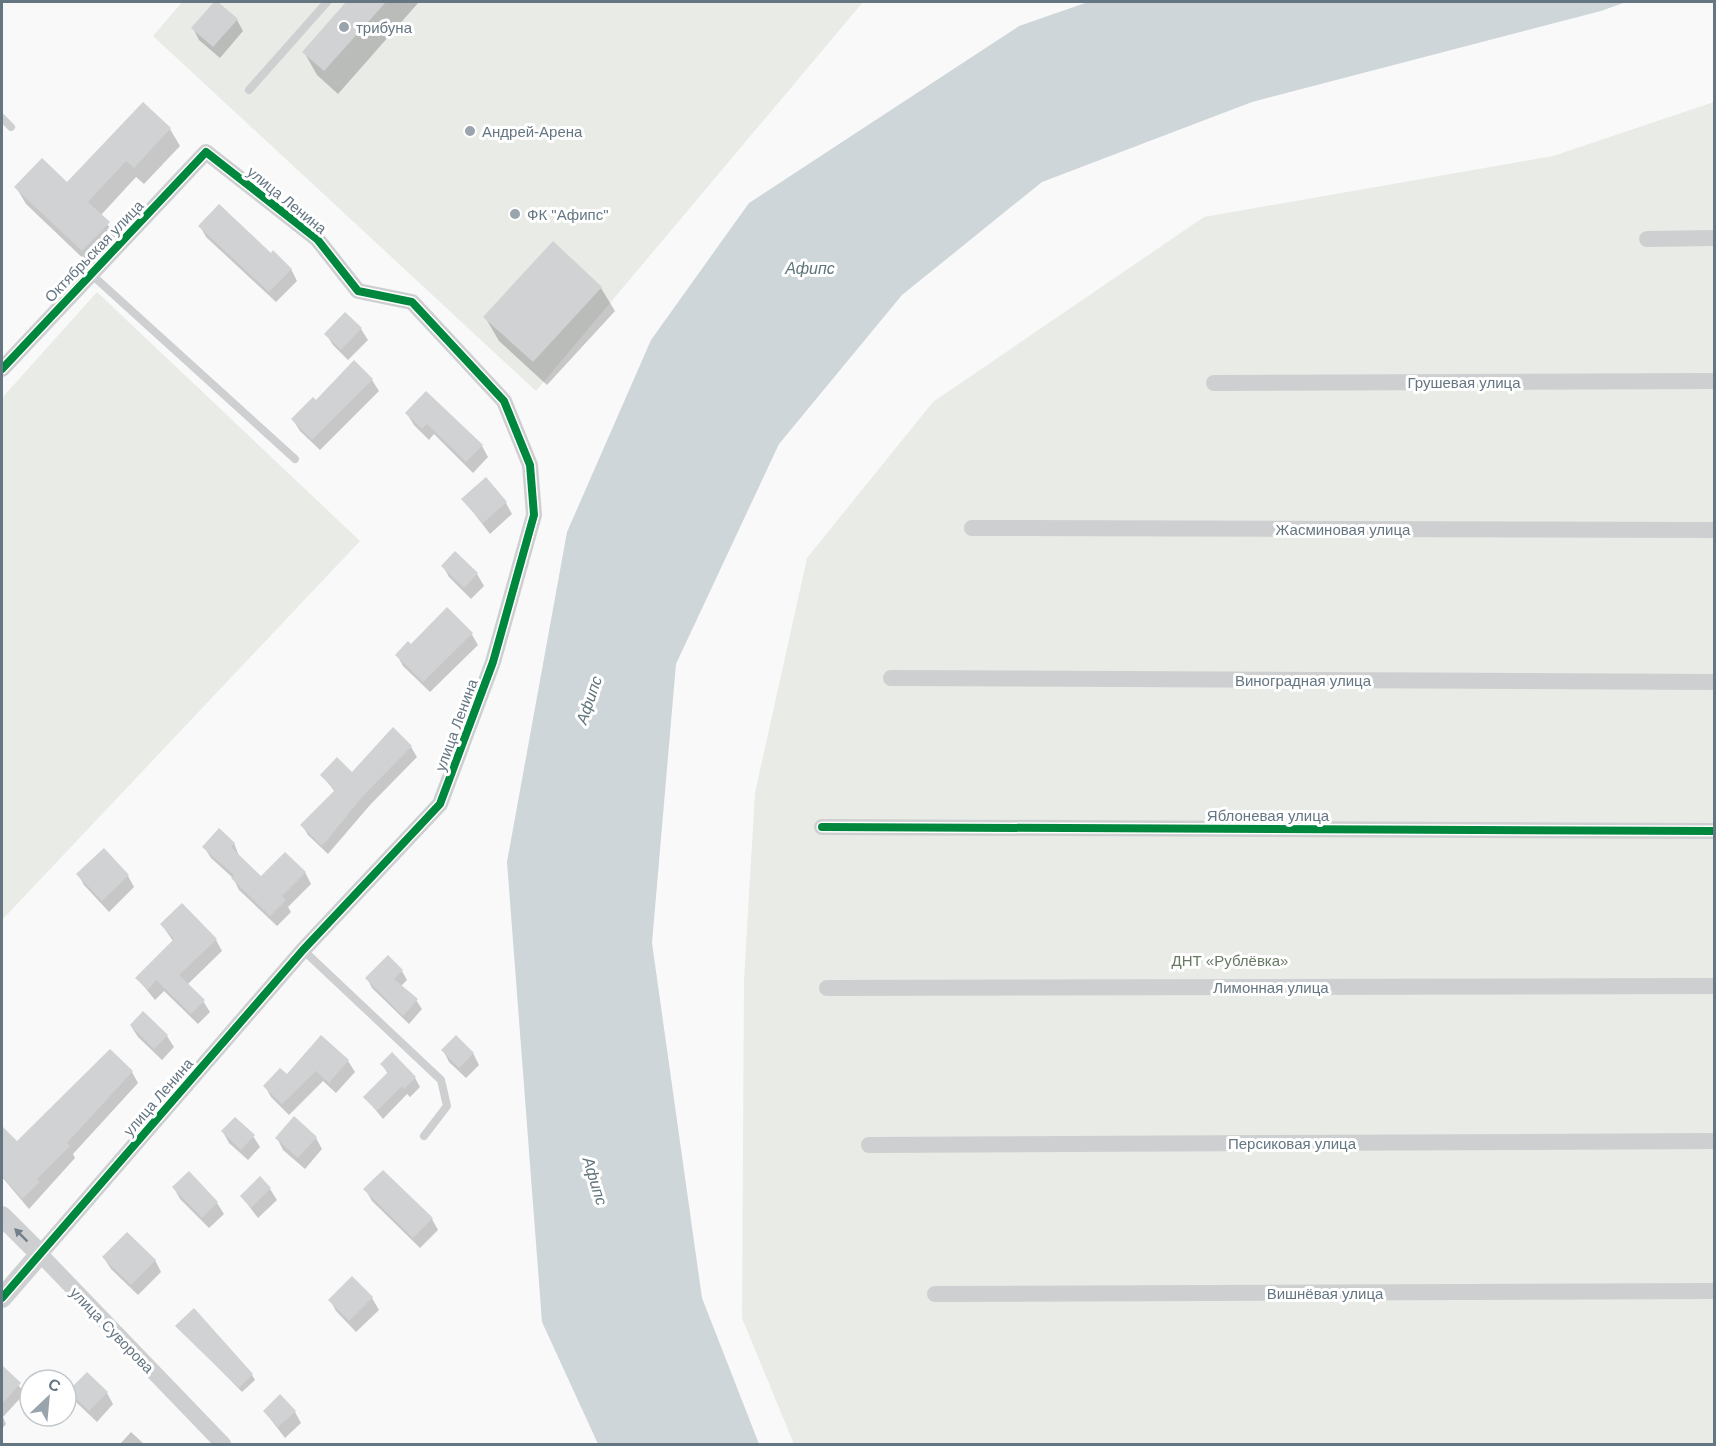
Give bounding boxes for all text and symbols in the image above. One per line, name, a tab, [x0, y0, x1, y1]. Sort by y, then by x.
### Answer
place label: трибуна	[356, 19, 413, 36]
marker: трибуна	[337, 20, 351, 34]
place label: Андрей-Арена	[482, 123, 583, 140]
marker: Андрей-Арена	[463, 124, 477, 138]
street label: улица Ленина	[244, 163, 330, 237]
street label: Октябрьская улица	[41, 196, 147, 305]
place label: ФК "Афипс"	[527, 206, 608, 223]
marker: ФК "Афипс"	[508, 207, 522, 221]
water label: Афипс	[784, 260, 835, 277]
street label: Грушевая улица	[1408, 374, 1521, 391]
street label: Жасминовая улица	[1276, 521, 1411, 538]
street label: Виноградная улица	[1235, 672, 1372, 689]
water label: Афипс	[573, 674, 605, 727]
street label: улица Ленина	[431, 676, 481, 773]
street label: Яблоневая улица	[1207, 807, 1330, 824]
park label: ДНТ «Рублёвка»	[1172, 952, 1288, 969]
street label: Лимонная улица	[1213, 979, 1329, 996]
street label: улица Ленина	[120, 1054, 197, 1139]
street label: Персиковая улица	[1228, 1135, 1357, 1152]
water label: Афипс	[579, 1154, 610, 1207]
one-way arrow	[14, 1229, 28, 1243]
street label: улица Суворова	[67, 1284, 158, 1377]
street label: Вишнёвая улица	[1267, 1285, 1384, 1302]
north arrow	[18, 1368, 78, 1428]
text: С	[45, 1375, 64, 1395]

